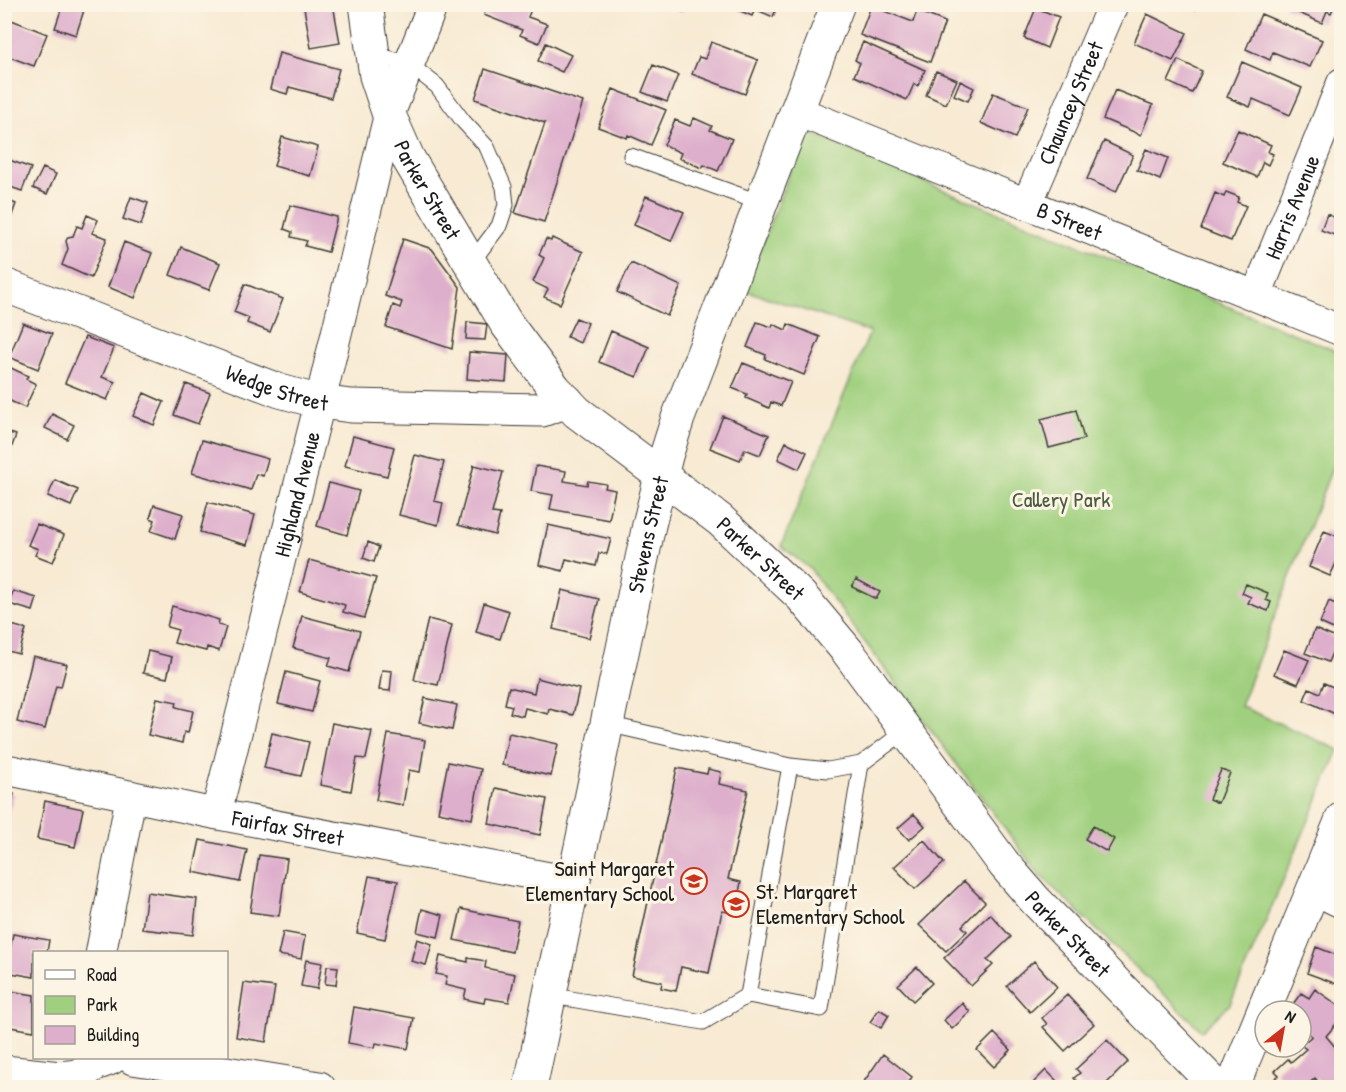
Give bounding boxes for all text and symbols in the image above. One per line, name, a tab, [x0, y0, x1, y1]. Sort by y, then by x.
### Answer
street label: Chauncey Street	[1031, 36, 1110, 169]
street label: Parker Street	[387, 135, 468, 245]
street label: Harris Avenue	[1257, 150, 1327, 264]
street label: B Street	[1033, 195, 1107, 248]
street label: Wedge Street	[222, 357, 330, 418]
street label: Highland Avenue	[267, 428, 327, 560]
street label: Stevens Street	[620, 472, 676, 595]
park label: Callery Park	[1012, 484, 1110, 514]
street label: Parker Street	[710, 510, 812, 607]
street label: Fairfax Street	[229, 802, 347, 853]
place label: Saint Margaret Elementary School	[526, 853, 674, 908]
school or university icon: Saint Margaret Elementary School	[679, 866, 709, 896]
place label: St. Margaret Elementary School	[756, 876, 905, 931]
street label: Parker Street	[1018, 884, 1117, 984]
school or university icon: St. Margaret Elementary School	[721, 889, 751, 919]
legend	[33, 951, 228, 1059]
text: Road	[87, 962, 117, 987]
text: Park	[87, 992, 118, 1017]
north arrow	[1253, 999, 1313, 1059]
text: N	[1281, 1005, 1300, 1028]
text: Building	[87, 1022, 139, 1047]

